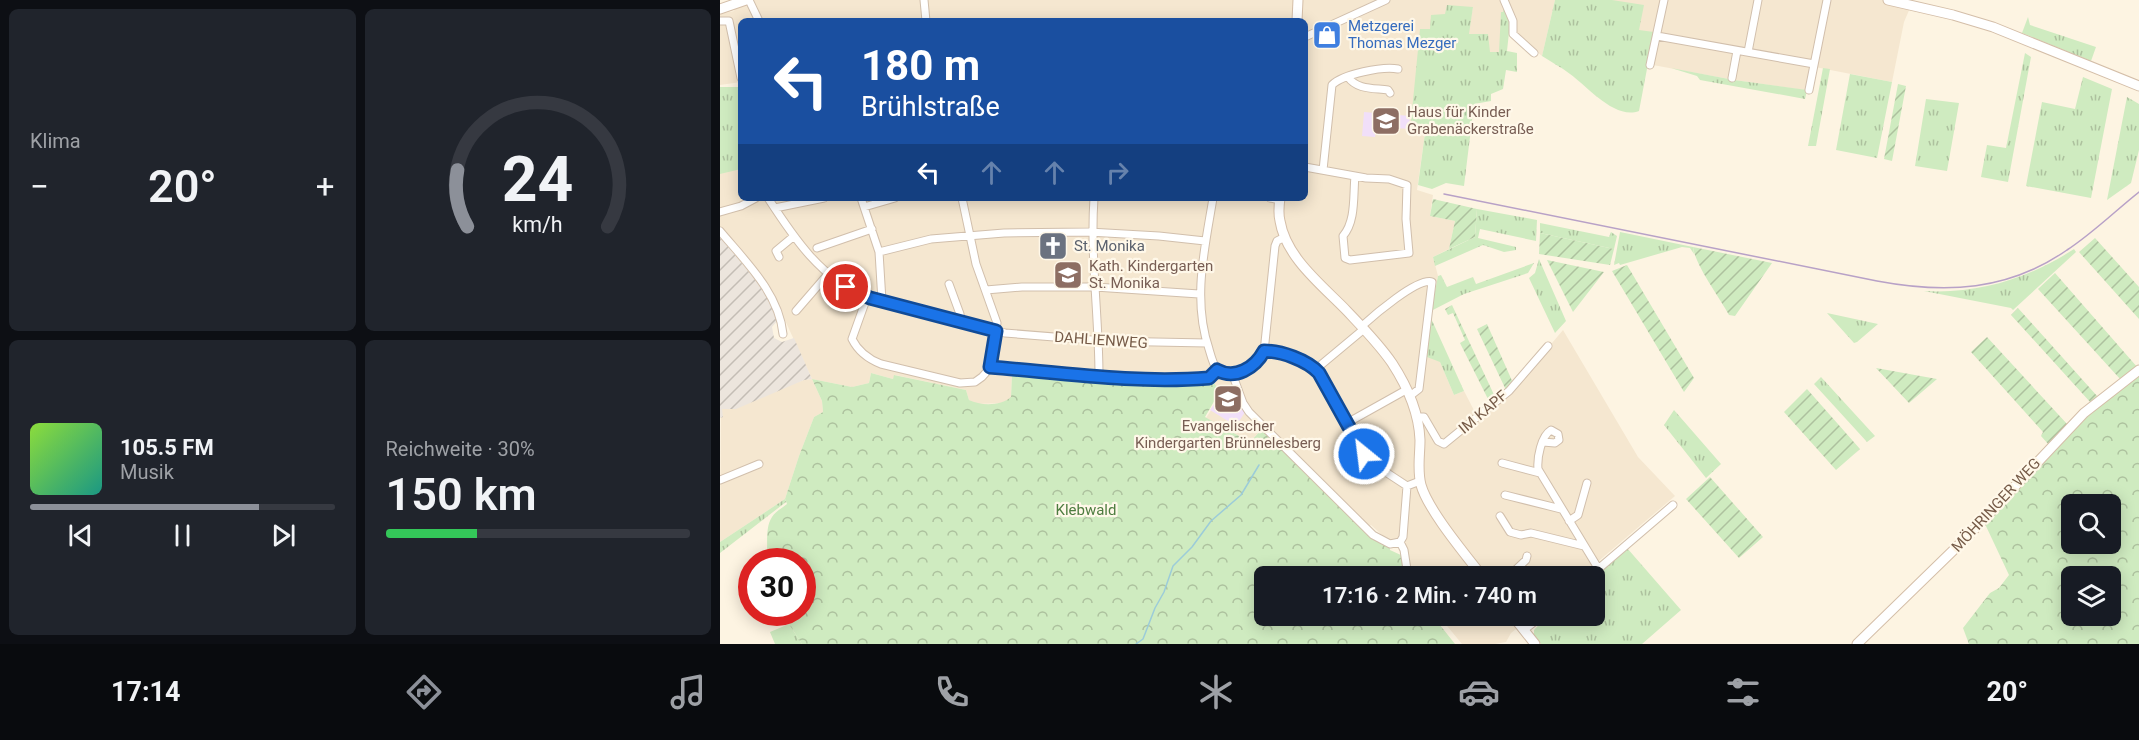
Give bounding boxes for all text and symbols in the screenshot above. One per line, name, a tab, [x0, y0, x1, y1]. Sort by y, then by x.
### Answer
place label: Metzgerei Thomas Mezger	[1348, 17, 1456, 52]
shop icon: Metzgerei Thomas Mezger	[1311, 19, 1343, 51]
text: 180 m	[861, 41, 980, 90]
icon: left	[762, 42, 840, 120]
text: Brühlstraße	[861, 91, 1000, 123]
place label: Haus für Kinder Grabenäckerstraße	[1407, 103, 1534, 138]
school or university icon: Haus für Kinder Grabenäckerstraße	[1370, 105, 1402, 137]
text: Klima	[30, 129, 81, 153]
text: 24	[502, 143, 574, 216]
icon: left	[912, 156, 945, 189]
icon: ahead	[975, 156, 1008, 189]
icon: ahead	[1038, 156, 1071, 189]
icon: right	[1101, 156, 1134, 189]
text: 20°	[148, 160, 217, 213]
text: −	[30, 167, 49, 206]
text: +	[316, 167, 335, 206]
text: km/h	[513, 212, 563, 237]
church icon: St. Monika	[1037, 230, 1069, 262]
place label: St. Monika	[1074, 237, 1145, 255]
place label: Kath. Kindergarten St. Monika	[1089, 257, 1213, 292]
school or university icon: Kath. Kindergarten St. Monika	[1052, 259, 1084, 291]
pin	[820, 261, 871, 312]
icon: arrive	[829, 270, 862, 303]
street label: DAHLIENWEG	[1054, 328, 1148, 352]
school or university icon: Evangelischer Kindergarten Brünnelesberg	[1212, 383, 1244, 415]
street label: IM KAPF	[1455, 387, 1511, 437]
place label: Evangelischer Kindergarten Brünnelesberg	[1135, 417, 1321, 452]
position arrow	[1332, 422, 1396, 486]
text: 105.5 FM	[120, 435, 214, 460]
text: Reichweite · 30%	[386, 437, 535, 461]
street label: MÖHRINGER WEG	[1948, 454, 2044, 556]
text: Musik	[120, 460, 174, 484]
text: 150 km	[386, 468, 537, 521]
map controls	[2061, 494, 2121, 626]
button: search	[2061, 494, 2121, 554]
park label: Klebwald	[1056, 501, 1116, 519]
icon: previous	[64, 519, 97, 552]
icon: pause	[166, 519, 199, 552]
icon: next	[267, 519, 300, 552]
speed limit sign: 30	[738, 548, 816, 626]
button: layers	[2061, 566, 2121, 626]
text: 17:16 · 2 Min. · 740 m	[1322, 583, 1537, 608]
icon: directions	[403, 671, 445, 713]
icon: music	[667, 671, 709, 713]
icon: phone	[931, 671, 973, 713]
icon: climate	[1195, 671, 1237, 713]
icon: car	[1458, 671, 1500, 713]
icon: filters	[1722, 671, 1764, 713]
text: 17:14	[111, 676, 181, 708]
text: 20°	[1986, 676, 2028, 708]

